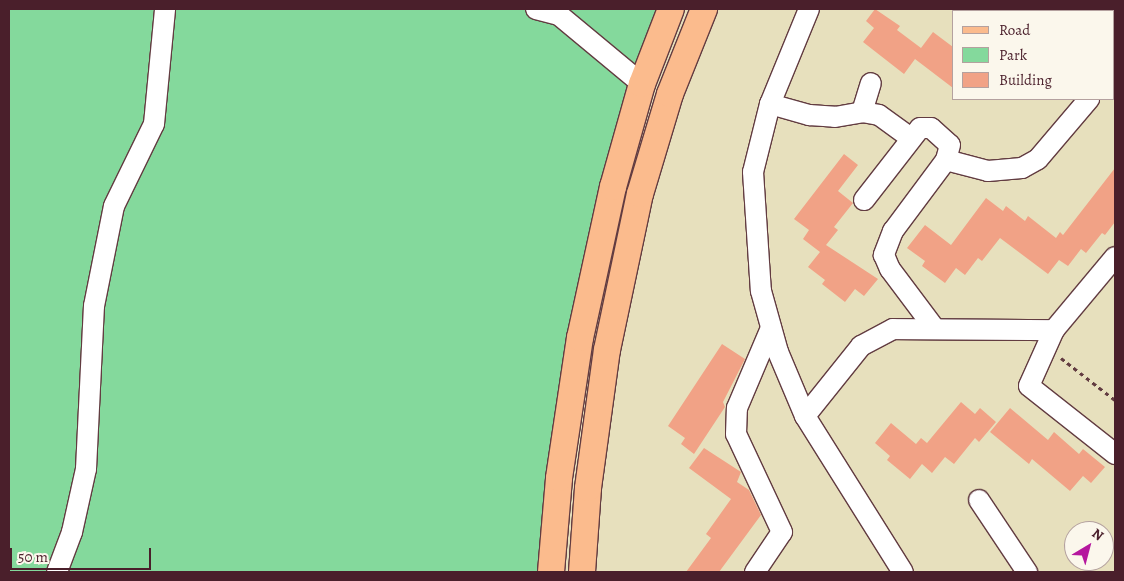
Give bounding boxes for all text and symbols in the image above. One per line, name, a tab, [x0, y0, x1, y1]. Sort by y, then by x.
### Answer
legend	[952, 10, 1114, 100]
text: Road	[999, 20, 1030, 40]
text: Park	[999, 45, 1027, 65]
text: Building	[999, 70, 1052, 90]
north arrow	[1064, 521, 1114, 571]
text: N	[1088, 524, 1108, 545]
scale bar	[12, 538, 154, 570]
text: 50 m	[18, 547, 48, 567]

